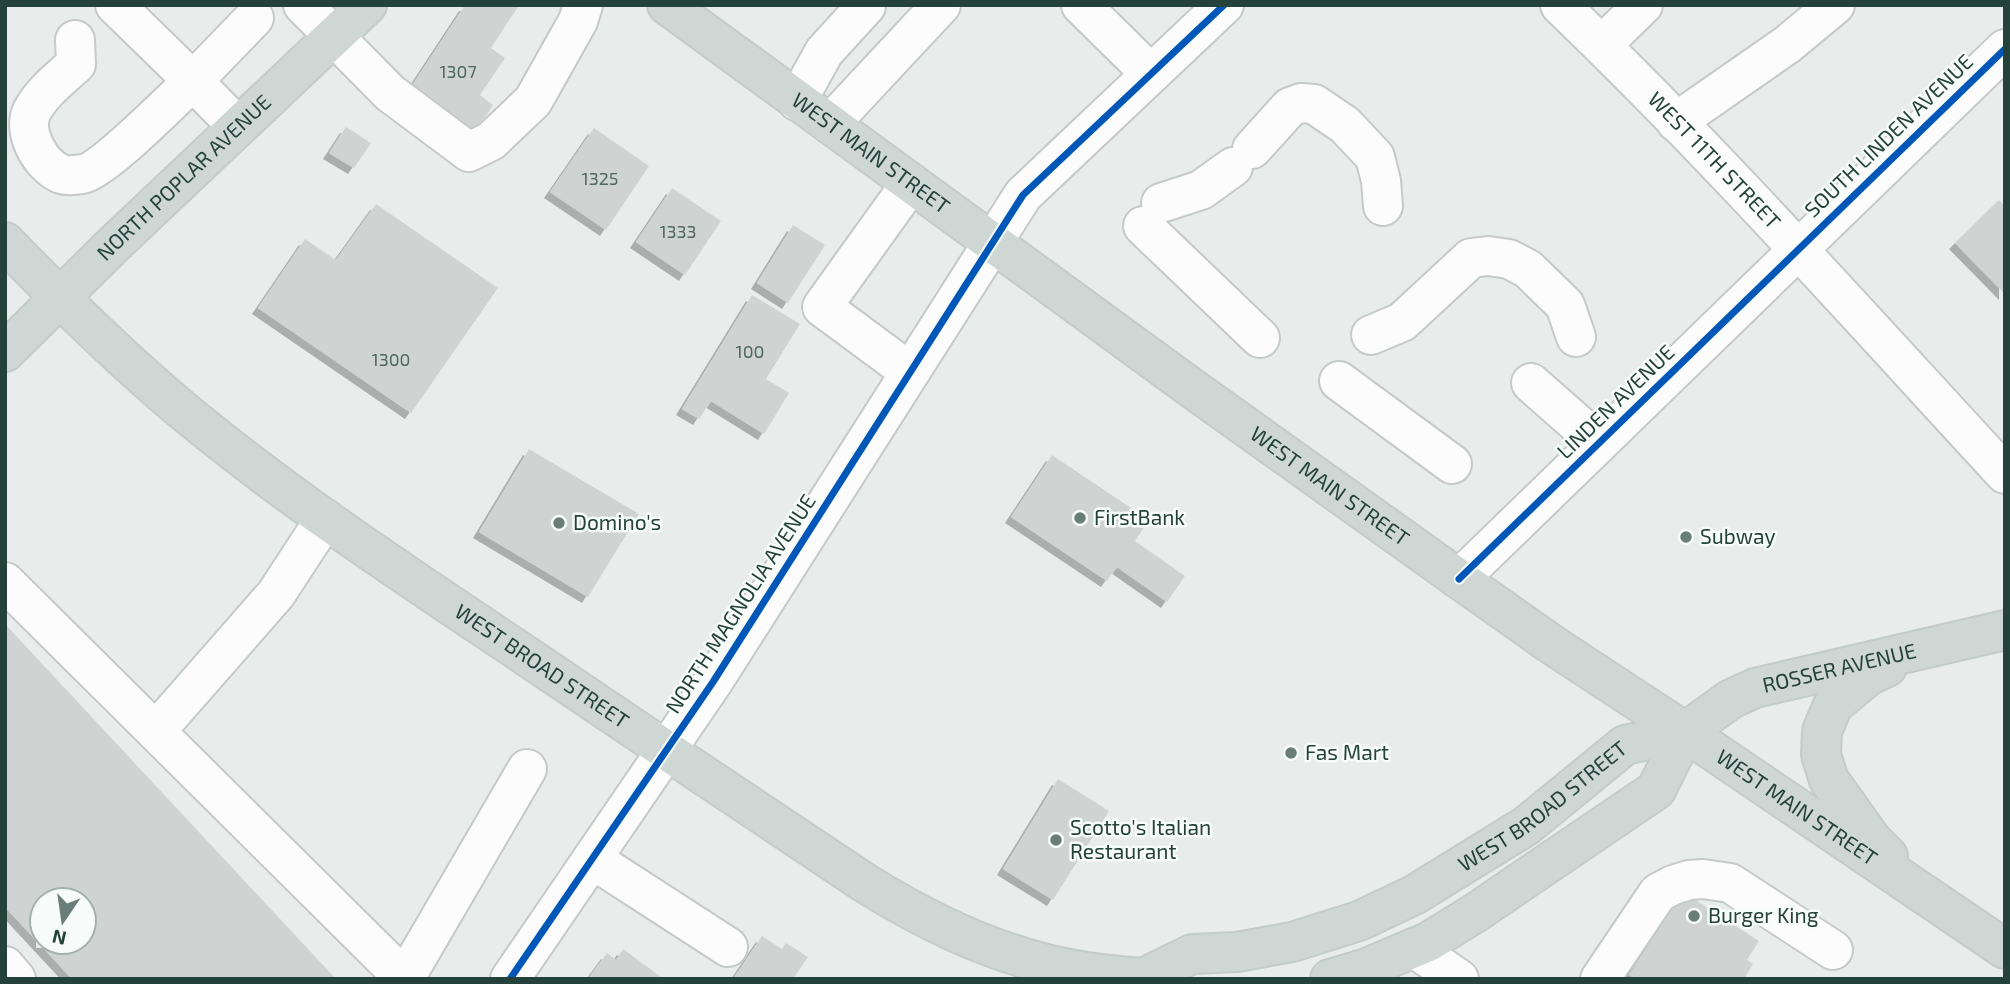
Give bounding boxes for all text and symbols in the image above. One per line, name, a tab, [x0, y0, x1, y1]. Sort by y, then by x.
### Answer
street label: SOUTH LINDEN AVENUE	[1799, 48, 1977, 222]
house number: 1307	[439, 60, 477, 82]
street label: WEST 11TH STREET	[1644, 86, 1786, 233]
street label: WEST MAIN STREET	[788, 87, 955, 218]
street label: NORTH POPLAR AVENUE	[91, 89, 275, 265]
house number: 1325	[582, 167, 618, 189]
house number: 1333	[659, 220, 697, 242]
street label: LINDEN AVENUE	[1551, 339, 1679, 463]
house number: 100	[736, 340, 764, 362]
house number: 1300	[372, 348, 410, 370]
street label: WEST MAIN STREET	[1246, 420, 1415, 550]
street label: NORTH MAGNOLIA AVENUE	[659, 489, 820, 718]
place label: FirstBank	[1094, 504, 1185, 529]
place label: Domino's	[573, 509, 661, 534]
marker: FirstBank	[1072, 510, 1088, 526]
marker: Domino's	[551, 515, 567, 531]
place label: Subway	[1700, 523, 1776, 548]
marker: Subway	[1678, 529, 1694, 545]
street label: WEST BROAD STREET	[451, 598, 634, 733]
street label: ROSSER AVENUE	[1760, 637, 1918, 697]
street label: WEST BROAD STREET	[1453, 735, 1631, 876]
place label: Fas Mart	[1305, 739, 1389, 764]
street label: WEST MAIN STREET	[1712, 743, 1883, 870]
marker: Fas Mart	[1283, 745, 1299, 761]
place label: Scotto's Italian Restaurant	[1070, 814, 1211, 863]
marker: Scotto's Italian Restaurant	[1048, 832, 1064, 848]
north arrow	[28, 886, 98, 956]
place label: Burger King	[1708, 902, 1819, 927]
marker: Burger King	[1686, 908, 1702, 924]
text: N	[50, 925, 68, 951]

